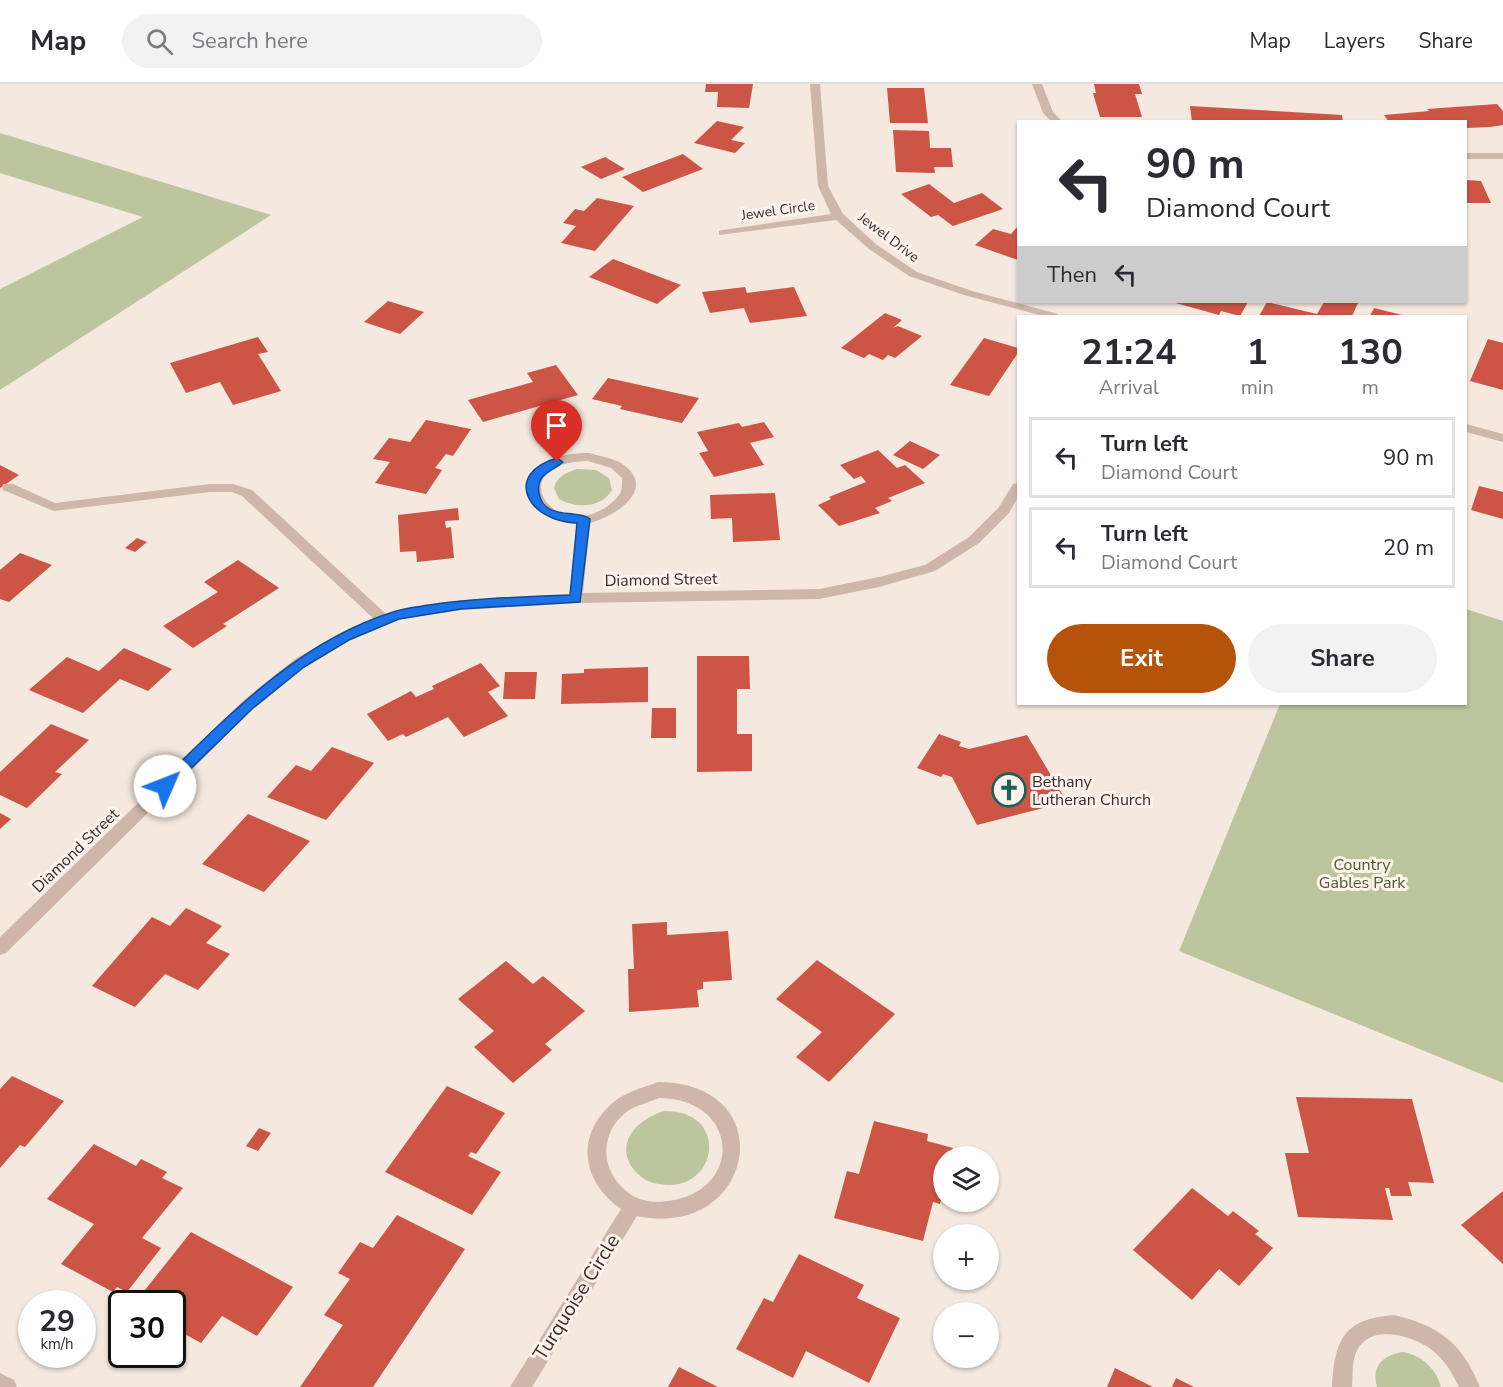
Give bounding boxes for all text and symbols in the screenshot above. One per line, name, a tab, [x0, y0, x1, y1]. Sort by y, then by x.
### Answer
search box	[122, 14, 542, 68]
text: Map	[30, 22, 86, 60]
icon: search	[143, 25, 176, 58]
text: Search here	[191, 26, 308, 56]
text: Map	[1249, 27, 1291, 55]
text: Layers	[1324, 27, 1385, 55]
text: Share	[1418, 27, 1473, 55]
text: 90 m	[1146, 136, 1245, 193]
icon: left	[1047, 144, 1125, 222]
text: Diamond Court	[1146, 190, 1330, 227]
street label: Jewel Circle	[739, 196, 816, 225]
street label: Jewel Drive	[853, 208, 923, 267]
icon: left	[1109, 258, 1142, 291]
text: Then	[1047, 260, 1097, 290]
text: 21:24	[1081, 328, 1177, 377]
text: 1	[1246, 328, 1268, 377]
text: 130	[1338, 328, 1403, 377]
text: Arrival	[1099, 374, 1159, 401]
text: min	[1241, 374, 1274, 401]
text: m	[1362, 374, 1379, 401]
pin	[531, 400, 582, 462]
icon: arrive	[540, 409, 573, 442]
text: Turn left	[1101, 429, 1188, 459]
icon: left	[1050, 441, 1083, 474]
text: 90 m	[1383, 443, 1434, 473]
text: Diamond Court	[1101, 459, 1237, 486]
text: Turn left	[1101, 519, 1188, 549]
icon: left	[1050, 531, 1083, 564]
text: 20 m	[1383, 533, 1434, 563]
text: Diamond Court	[1101, 549, 1237, 576]
street label: Diamond Street	[604, 568, 718, 592]
button: Exit	[1047, 624, 1236, 693]
button: Share	[1248, 624, 1437, 693]
position arrow	[133, 754, 197, 818]
place label: Bethany Lutheran Church	[1032, 771, 1151, 811]
church icon: Bethany Lutheran Church	[991, 772, 1027, 808]
street label: Diamond Street	[27, 803, 124, 898]
park label: Country Gables Park	[1319, 854, 1406, 894]
map controls	[933, 1146, 999, 1368]
button: layers	[933, 1146, 999, 1212]
button: +	[933, 1224, 999, 1290]
street label: Turquoise Circle	[527, 1229, 626, 1365]
speed limit sign: 30	[108, 1290, 186, 1368]
text: 29	[39, 1301, 75, 1342]
button: −	[933, 1302, 999, 1368]
text: km/h	[40, 1334, 74, 1354]

